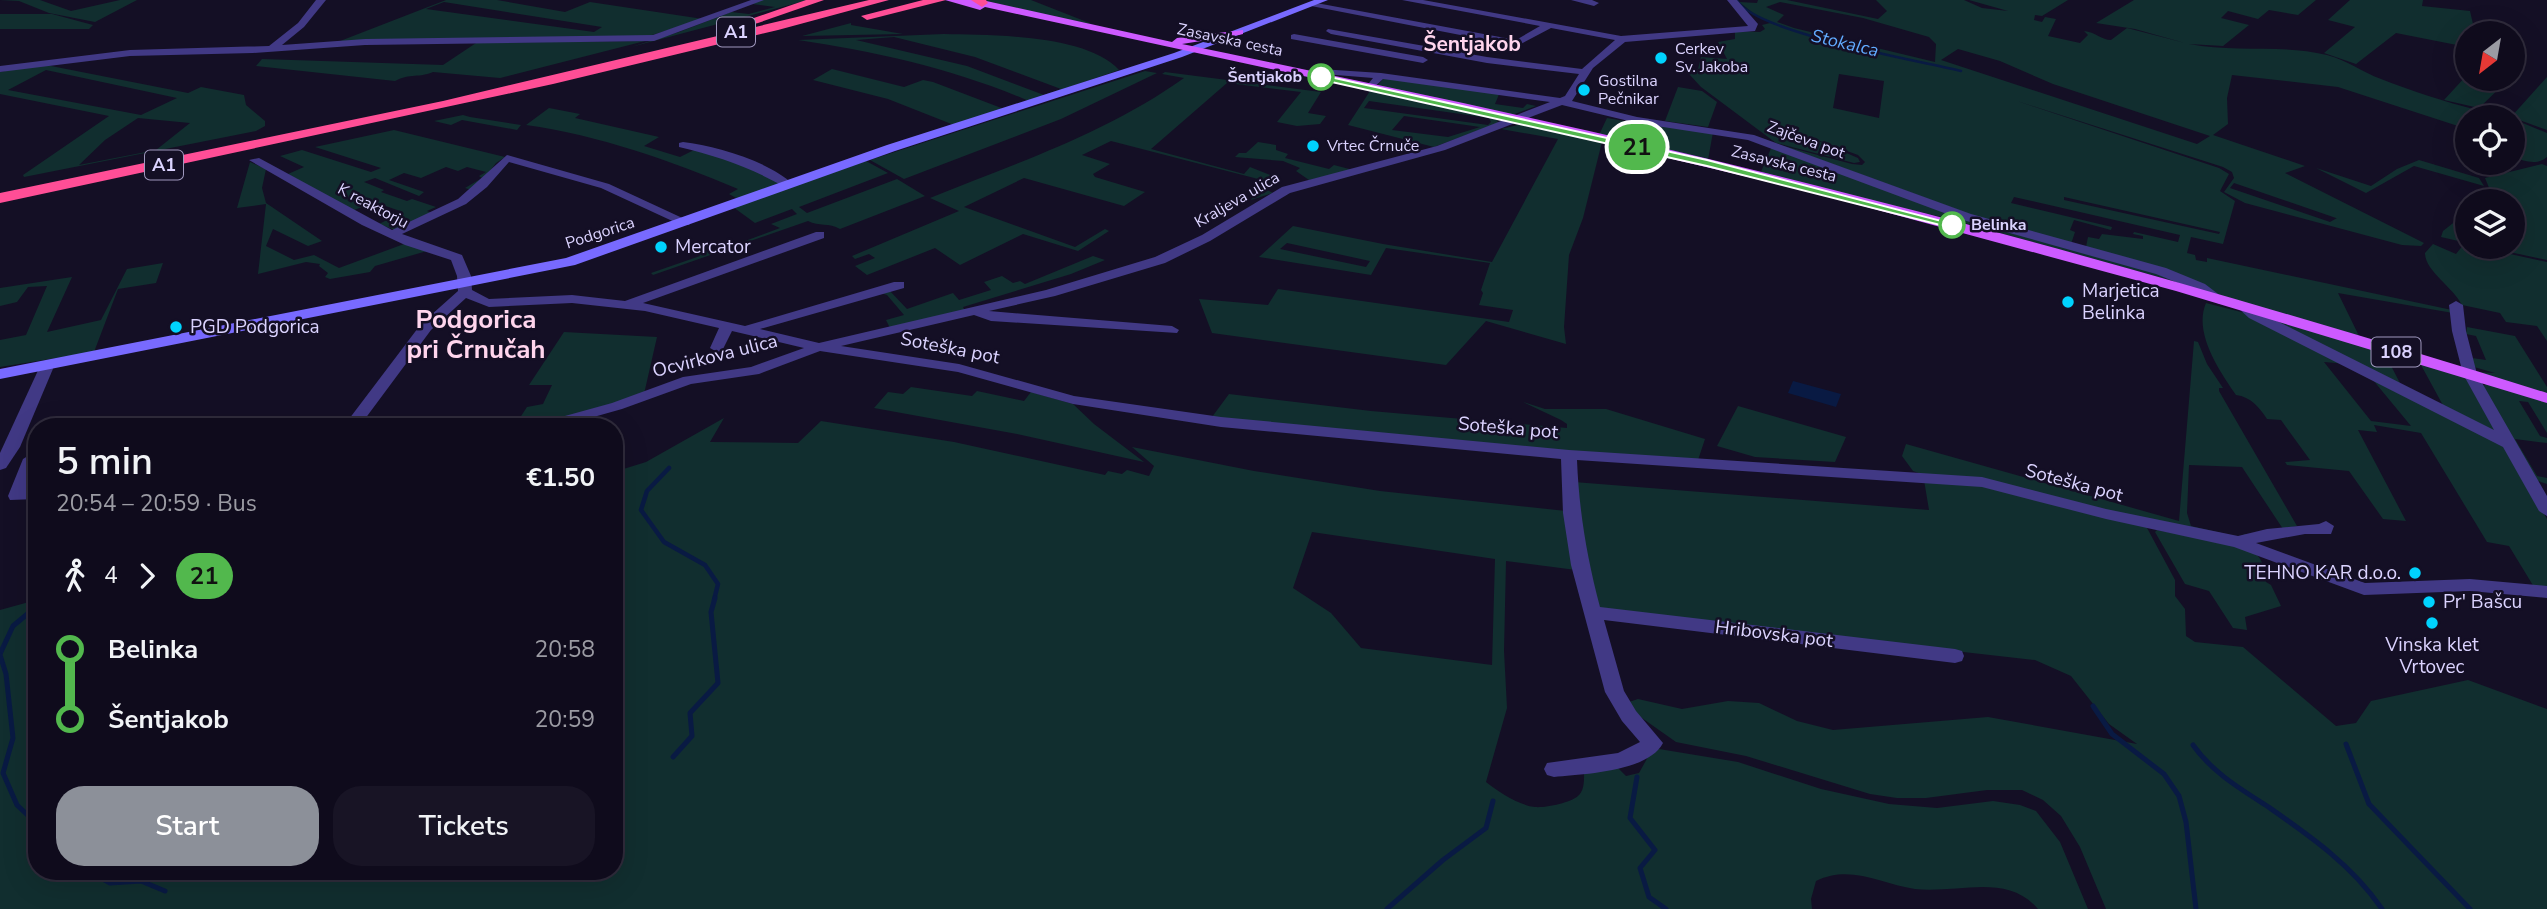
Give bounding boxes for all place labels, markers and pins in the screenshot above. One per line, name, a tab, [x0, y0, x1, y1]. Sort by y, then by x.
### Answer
place label: Cerkev Sv. Jakoba	[1675, 38, 1748, 78]
marker: Cerkev Sv. Jakoba	[1653, 50, 1669, 66]
marker: Šentjakob	[1308, 64, 1334, 90]
place label: Šentjakob	[1228, 66, 1302, 88]
place label: Gostilna Pečnikar	[1598, 70, 1659, 110]
marker: Gostilna Pečnikar	[1576, 82, 1592, 98]
place label: Vrtec Črnuče	[1326, 135, 1419, 157]
marker: Vrtec Črnuče	[1305, 138, 1321, 154]
marker: Belinka	[1939, 212, 1965, 238]
place label: Belinka	[1971, 214, 2026, 236]
place label: Mercator	[675, 234, 751, 260]
marker: Mercator	[653, 239, 669, 255]
place label: Marjetica Belinka	[2082, 278, 2160, 326]
marker: Marjetica Belinka	[2060, 294, 2076, 310]
place label: PGD Podgorica	[190, 314, 320, 340]
marker: PGD Podgorica	[168, 319, 184, 335]
place label: TEHNO KAR d.o.o.	[2244, 560, 2401, 586]
marker: TEHNO KAR d.o.o.	[2407, 565, 2423, 581]
place label: Pr' Bašcu	[2443, 589, 2522, 615]
marker: Pr' Bašcu	[2421, 594, 2437, 610]
marker: Vinska klet Vrtovec	[2424, 615, 2440, 631]
place label: Vinska klet Vrtovec	[2384, 632, 2479, 680]

